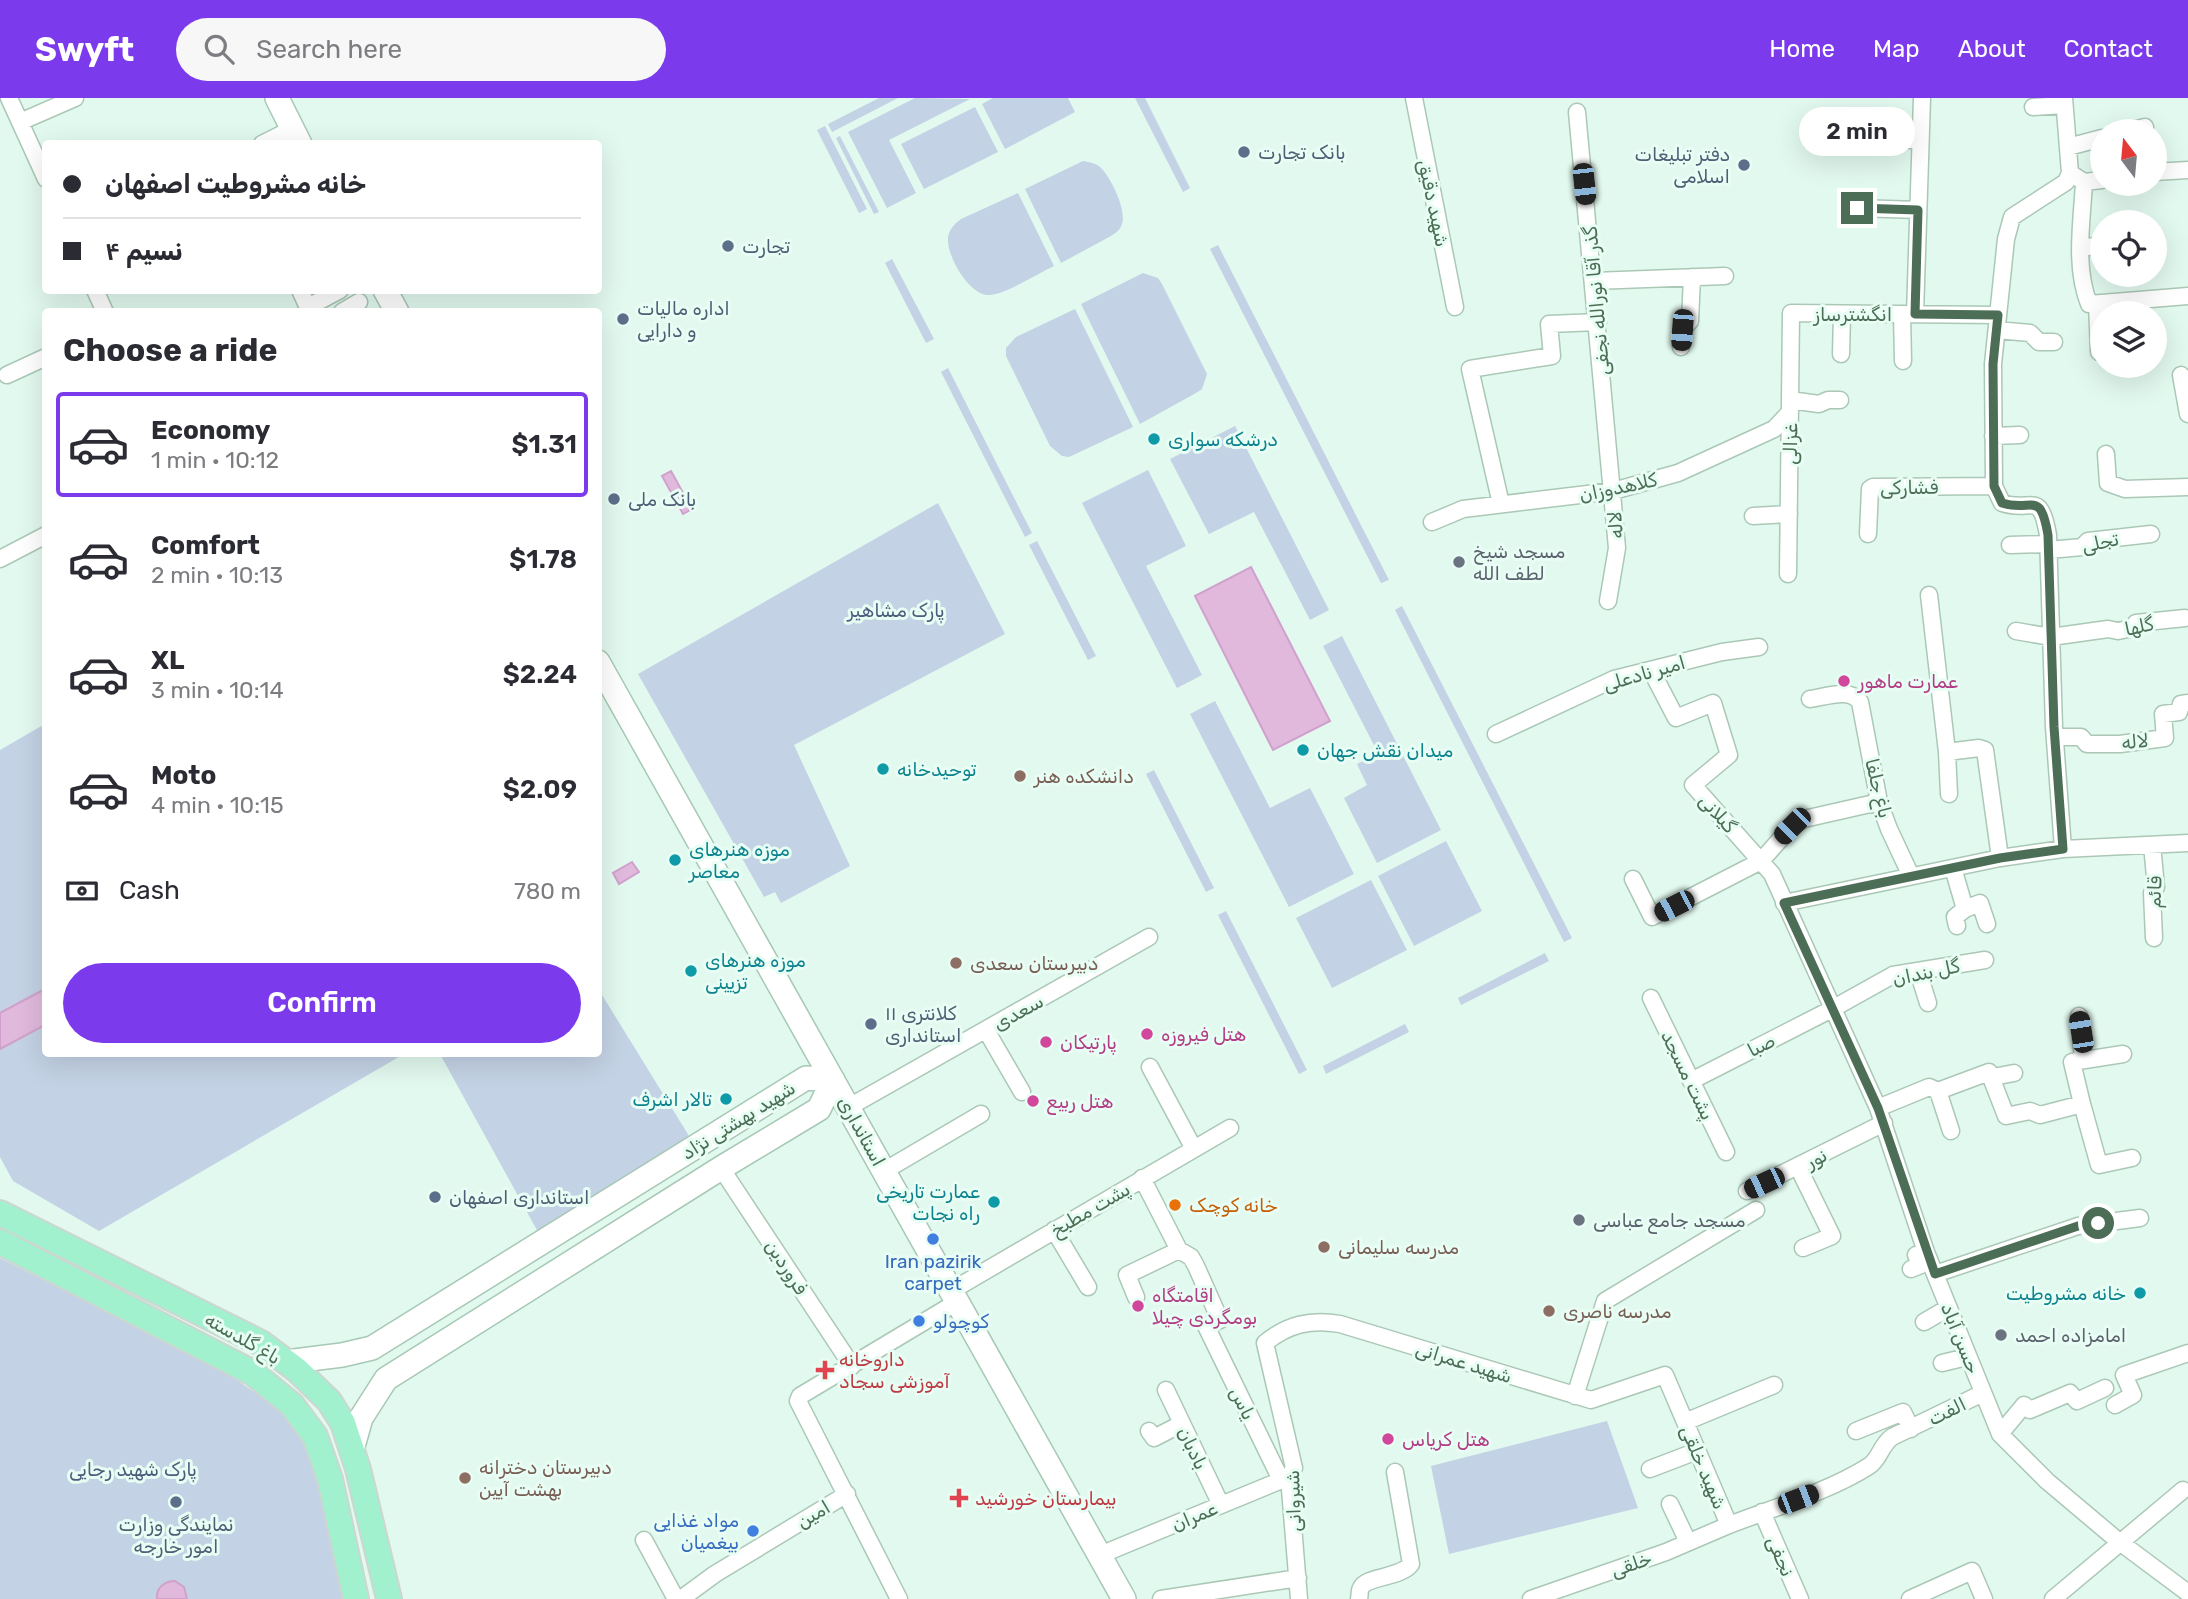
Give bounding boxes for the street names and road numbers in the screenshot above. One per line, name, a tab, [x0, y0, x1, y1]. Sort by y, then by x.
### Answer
street label: شهید دقیق	[1413, 157, 1454, 249]
street label: گذر آقا نورالله نجفی	[1578, 225, 1614, 377]
street label: انگشترساز	[1813, 303, 1892, 326]
street label: غزالی	[1779, 423, 1802, 465]
street label: کلاهدوزان	[1577, 468, 1660, 507]
street label: فشارکی	[1880, 475, 1938, 500]
street label: لاله	[1603, 510, 1628, 539]
street label: تجلی	[2079, 527, 2121, 558]
street label: گلها	[2122, 612, 2156, 641]
street label: امیر نادعلی	[1600, 651, 1688, 696]
street label: لاله	[2120, 729, 2150, 754]
street label: باغ جلفا	[1858, 756, 1897, 821]
street label: گیلانی	[1694, 789, 1741, 838]
street label: قائم	[2142, 875, 2168, 909]
street label: گل بندان	[1890, 954, 1962, 991]
street label: سعدی	[989, 989, 1047, 1036]
street label: پشت مسجد	[1654, 1027, 1719, 1125]
street label: صبا	[1744, 1029, 1779, 1062]
street label: شهید بهشتی نژاد	[677, 1076, 800, 1165]
street label: استانداری	[833, 1092, 890, 1170]
street label: نور	[1801, 1143, 1831, 1174]
street label: پشت مطبخ	[1046, 1177, 1135, 1243]
street label: فروردین	[760, 1236, 813, 1299]
street label: حسن آباد	[1936, 1299, 1985, 1377]
street label: باغ گلدسته	[200, 1308, 285, 1371]
street label: شهید عمرانی	[1413, 1337, 1515, 1388]
street label: یاس	[1225, 1383, 1260, 1423]
street label: الفت	[1924, 1392, 1970, 1430]
street label: شهید خلقی	[1676, 1422, 1732, 1513]
street label: بادبان	[1172, 1423, 1213, 1473]
street label: شیروانی	[1281, 1470, 1306, 1532]
street label: امین	[792, 1495, 834, 1533]
street label: عمران	[1168, 1497, 1221, 1536]
street label: نجفی	[1762, 1532, 1799, 1580]
street label: خلقی	[1608, 1547, 1655, 1582]

